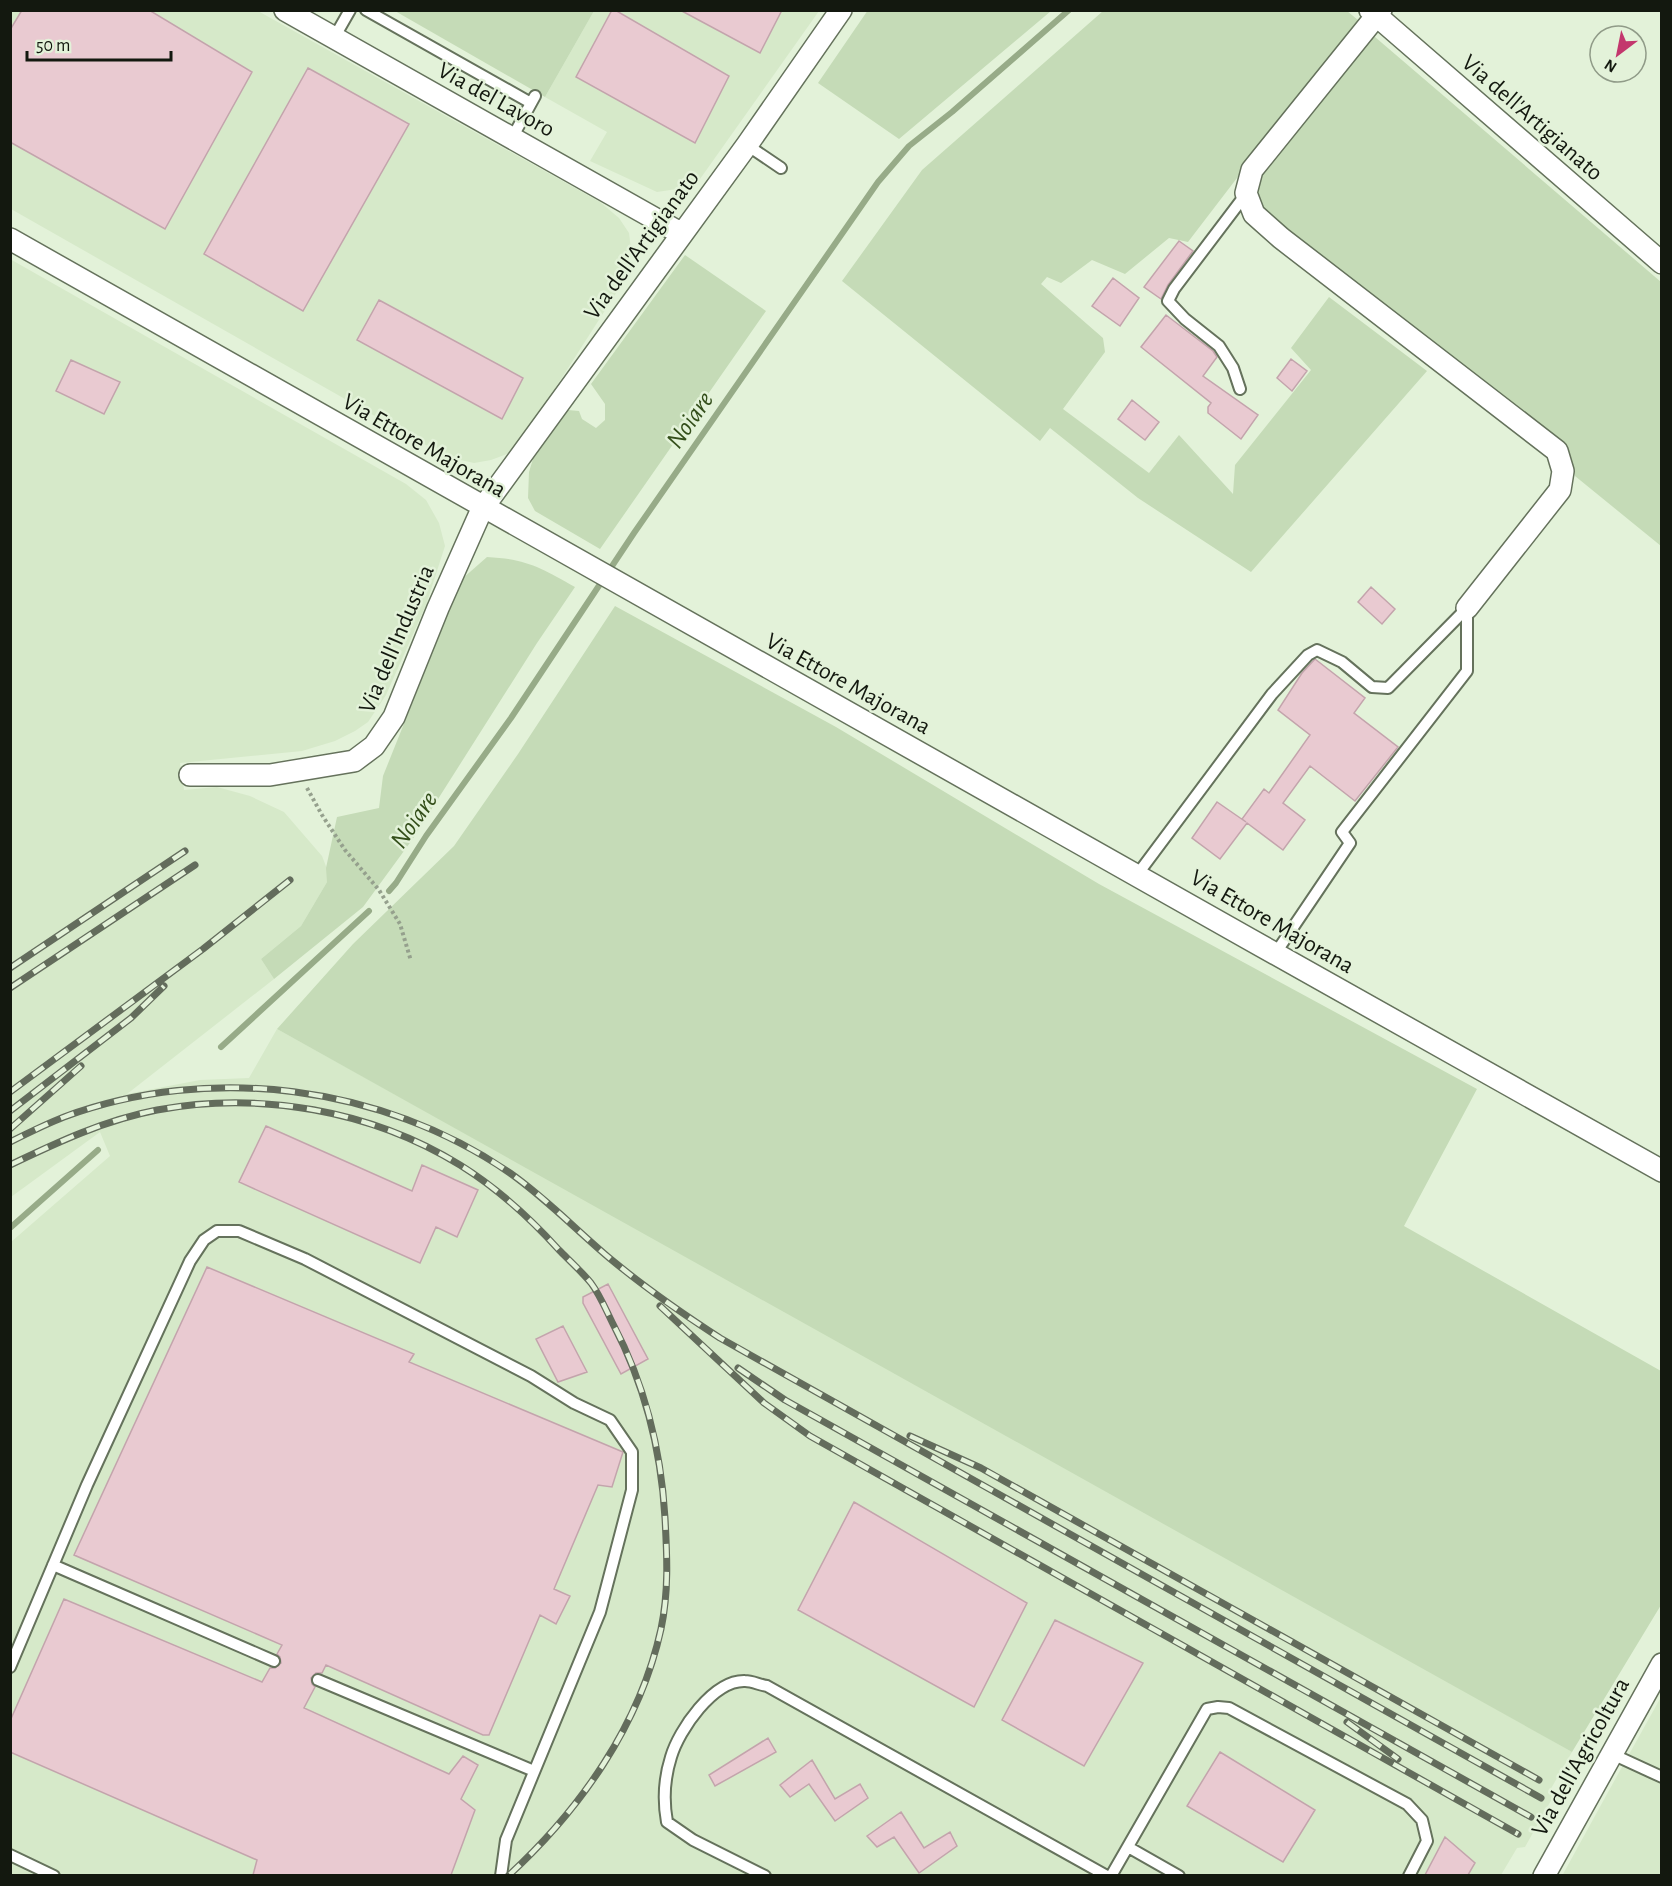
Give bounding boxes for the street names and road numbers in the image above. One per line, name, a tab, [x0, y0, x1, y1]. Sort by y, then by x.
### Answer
street label: Via dell'Artigianato	[1457, 51, 1607, 185]
street label: Via del Lavoro	[434, 58, 558, 142]
street label: Via dell'Artigianato	[580, 166, 704, 324]
street label: Via Ettore Majorana	[338, 390, 510, 502]
street label: Via dell'Industria	[355, 562, 439, 716]
street label: Via Ettore Majorana	[762, 629, 934, 739]
street label: Via Ettore Majorana	[1186, 866, 1358, 978]
street label: Via dell'Agricoltura	[1528, 1674, 1634, 1840]

